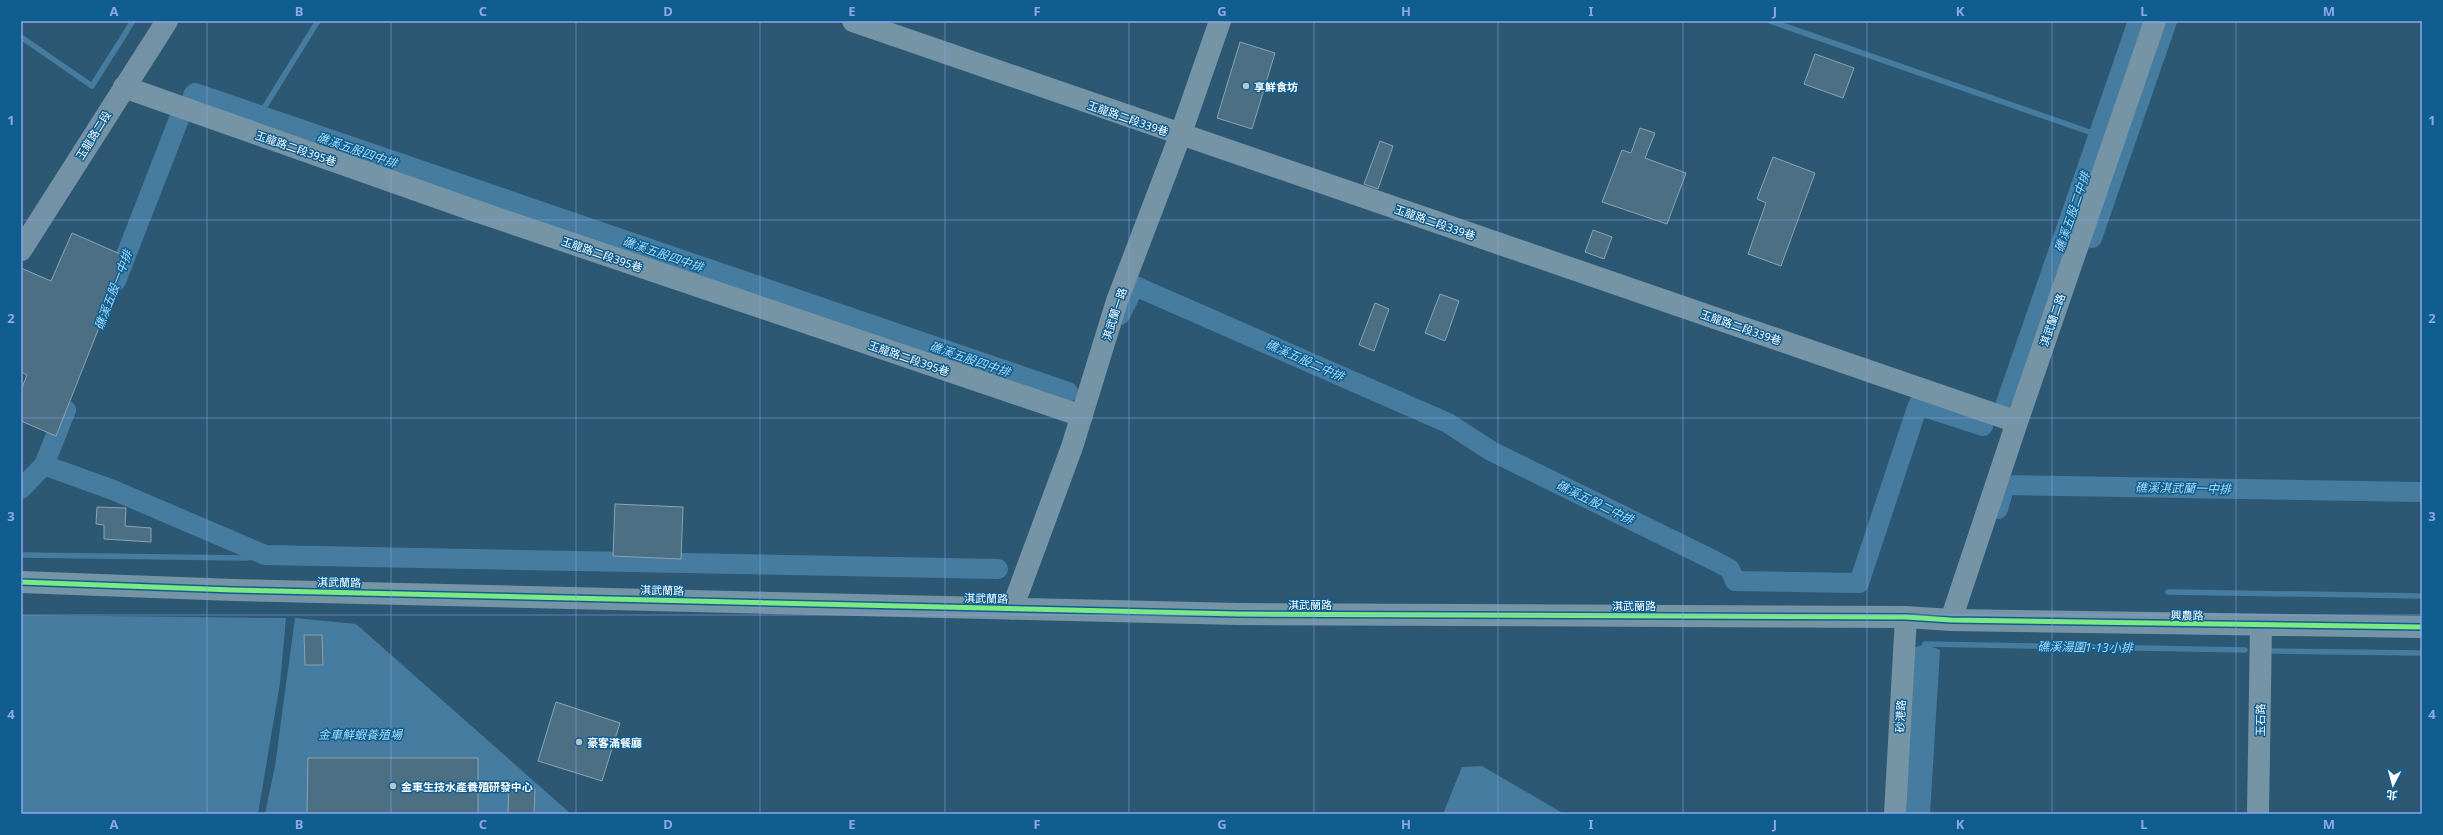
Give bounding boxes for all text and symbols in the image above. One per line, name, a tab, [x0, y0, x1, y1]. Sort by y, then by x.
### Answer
text: A	[110, 2, 119, 20]
text: B	[295, 2, 303, 20]
text: C	[479, 2, 487, 20]
text: D	[663, 2, 673, 20]
text: E	[848, 2, 856, 20]
text: F	[1033, 2, 1041, 20]
text: G	[1217, 2, 1227, 20]
text: H	[1401, 2, 1411, 20]
text: I	[1588, 2, 1594, 20]
text: J	[1772, 2, 1777, 20]
text: K	[1956, 2, 1965, 20]
text: L	[2140, 2, 2148, 20]
text: M	[2323, 2, 2335, 20]
place label: 享鮮食坊	[1254, 79, 1298, 94]
marker: 享鮮食坊	[1241, 81, 1251, 91]
street label: 玉龍路二段339巷	[1085, 97, 1171, 139]
street label: 玉龍路二段	[72, 108, 114, 162]
text: 1	[7, 111, 15, 129]
text: 1	[2428, 111, 2436, 129]
street label: 玉龍路二段395巷	[253, 127, 339, 169]
water label: 礁溪五股四中排	[315, 128, 401, 172]
water label: 礁溪五股二中排	[2050, 168, 2094, 254]
street label: 玉龍路二段339巷	[1392, 201, 1478, 243]
water label: 礁溪五股四中排	[621, 232, 707, 276]
street label: 玉龍路二段395巷	[559, 233, 645, 275]
water label: 礁溪五股一中排	[90, 246, 137, 332]
street label: 淇武蘭一路	[1098, 286, 1130, 342]
street label: 淇武蘭二路	[2036, 292, 2068, 348]
street label: 玉龍路二段339巷	[1698, 306, 1784, 348]
text: 2	[7, 309, 15, 327]
text: 2	[2428, 309, 2436, 327]
water label: 礁溪五股二中排	[1263, 335, 1349, 386]
street label: 玉龍路二段395巷	[866, 337, 952, 379]
water label: 礁溪五股四中排	[928, 337, 1014, 381]
water label: 礁溪五股二中排	[1554, 476, 1638, 529]
water label: 礁溪淇武蘭一中排	[2135, 479, 2233, 497]
text: 3	[7, 507, 15, 525]
text: 3	[2428, 507, 2436, 525]
street label: 淇武蘭路	[317, 574, 361, 590]
street label: 淇武蘭路	[640, 582, 684, 598]
street label: 淇武蘭路	[964, 590, 1008, 606]
street label: 淇武蘭路	[1288, 597, 1332, 612]
street label: 淇武蘭路	[1612, 598, 1656, 613]
street label: 興農路	[2170, 607, 2204, 623]
water label: 礁溪湯圍1-13小排	[2037, 638, 2135, 656]
street label: 砂港路	[1892, 699, 1908, 733]
street label: 玉石路	[2252, 703, 2268, 737]
text: 4	[7, 705, 15, 723]
text: 4	[2428, 705, 2436, 723]
water label: 金車鮮蝦養殖場	[318, 726, 404, 743]
place label: 豪客滿餐廳	[587, 735, 642, 750]
marker: 豪客滿餐廳	[574, 737, 584, 747]
north arrow	[2373, 765, 2413, 805]
place label: 金車生技水產養殖研發中心	[401, 779, 533, 794]
marker: 金車生技水產養殖研發中心	[388, 781, 398, 791]
text: 北	[2386, 787, 2398, 803]
text: A	[110, 815, 119, 833]
text: B	[295, 815, 303, 833]
text: C	[479, 815, 487, 833]
text: D	[663, 815, 673, 833]
text: E	[848, 815, 856, 833]
text: F	[1033, 815, 1041, 833]
text: G	[1217, 815, 1227, 833]
text: H	[1401, 815, 1411, 833]
text: I	[1588, 815, 1594, 833]
text: J	[1772, 815, 1777, 833]
text: K	[1956, 815, 1965, 833]
text: L	[2140, 815, 2148, 833]
text: M	[2323, 815, 2335, 833]

